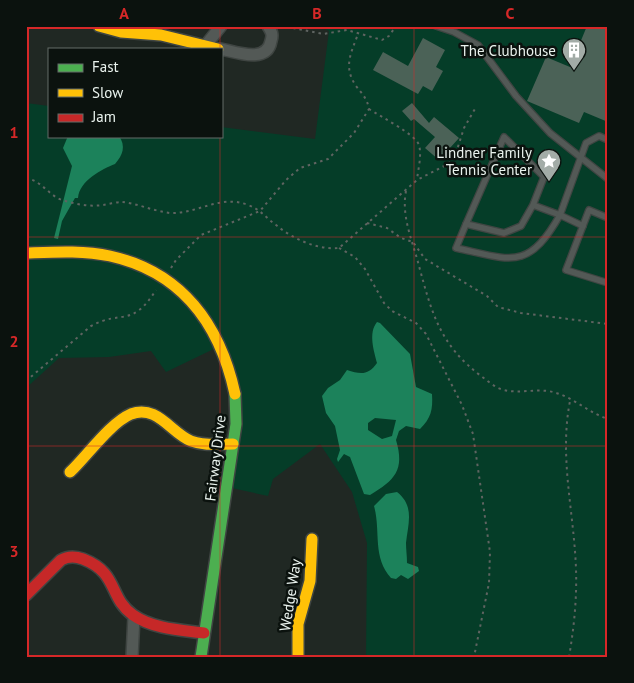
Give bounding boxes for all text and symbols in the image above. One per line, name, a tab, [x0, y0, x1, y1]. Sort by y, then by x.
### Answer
text: A	[119, 3, 129, 23]
text: B	[312, 3, 322, 23]
text: C	[506, 3, 515, 23]
building icon: The Clubhouse	[561, 37, 587, 71]
place label: The Clubhouse	[460, 41, 556, 60]
legend	[48, 48, 222, 138]
text: Fast	[92, 57, 119, 76]
text: Slow	[92, 83, 123, 102]
text: Jam	[91, 107, 116, 126]
text: 1	[9, 122, 19, 142]
place label: Lindner Family Tennis Center	[436, 143, 532, 179]
place icon: Lindner Family Tennis Center	[536, 148, 562, 182]
text: 2	[9, 331, 19, 351]
street label: Fairway Drive	[200, 414, 230, 502]
text: 3	[9, 541, 19, 561]
street label: Wedge Way	[275, 557, 305, 633]

